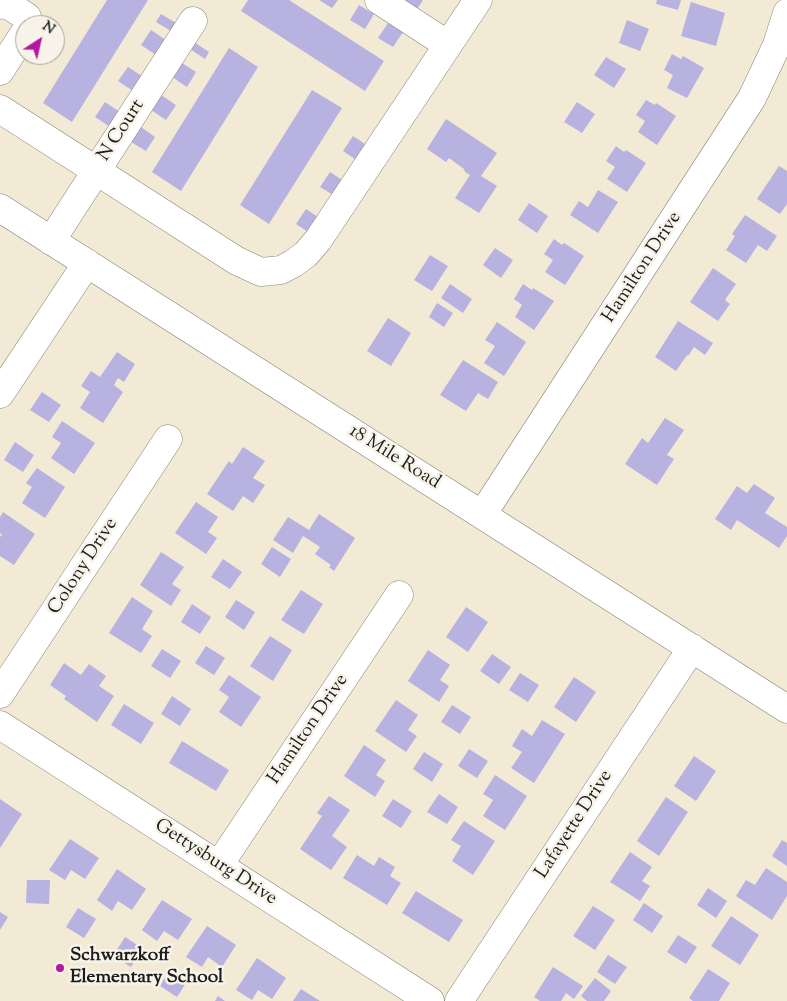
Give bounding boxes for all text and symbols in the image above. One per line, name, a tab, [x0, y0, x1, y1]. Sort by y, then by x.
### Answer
north arrow	[15, 15, 65, 65]
text: N	[38, 17, 58, 40]
street label: N Court	[94, 96, 150, 166]
street label: Hamilton Drive	[599, 208, 687, 328]
street label: 18 Mile Road	[344, 421, 444, 495]
street label: Colony Drive	[44, 514, 124, 620]
street label: Hamilton Drive	[264, 671, 354, 789]
street label: Lafayette Drive	[531, 766, 619, 884]
street label: Gettysburg Drive	[149, 815, 281, 911]
place label: Schwarzkoff Elementary School	[70, 946, 223, 990]
marker: Schwarzkoff Elementary School	[54, 962, 66, 974]

